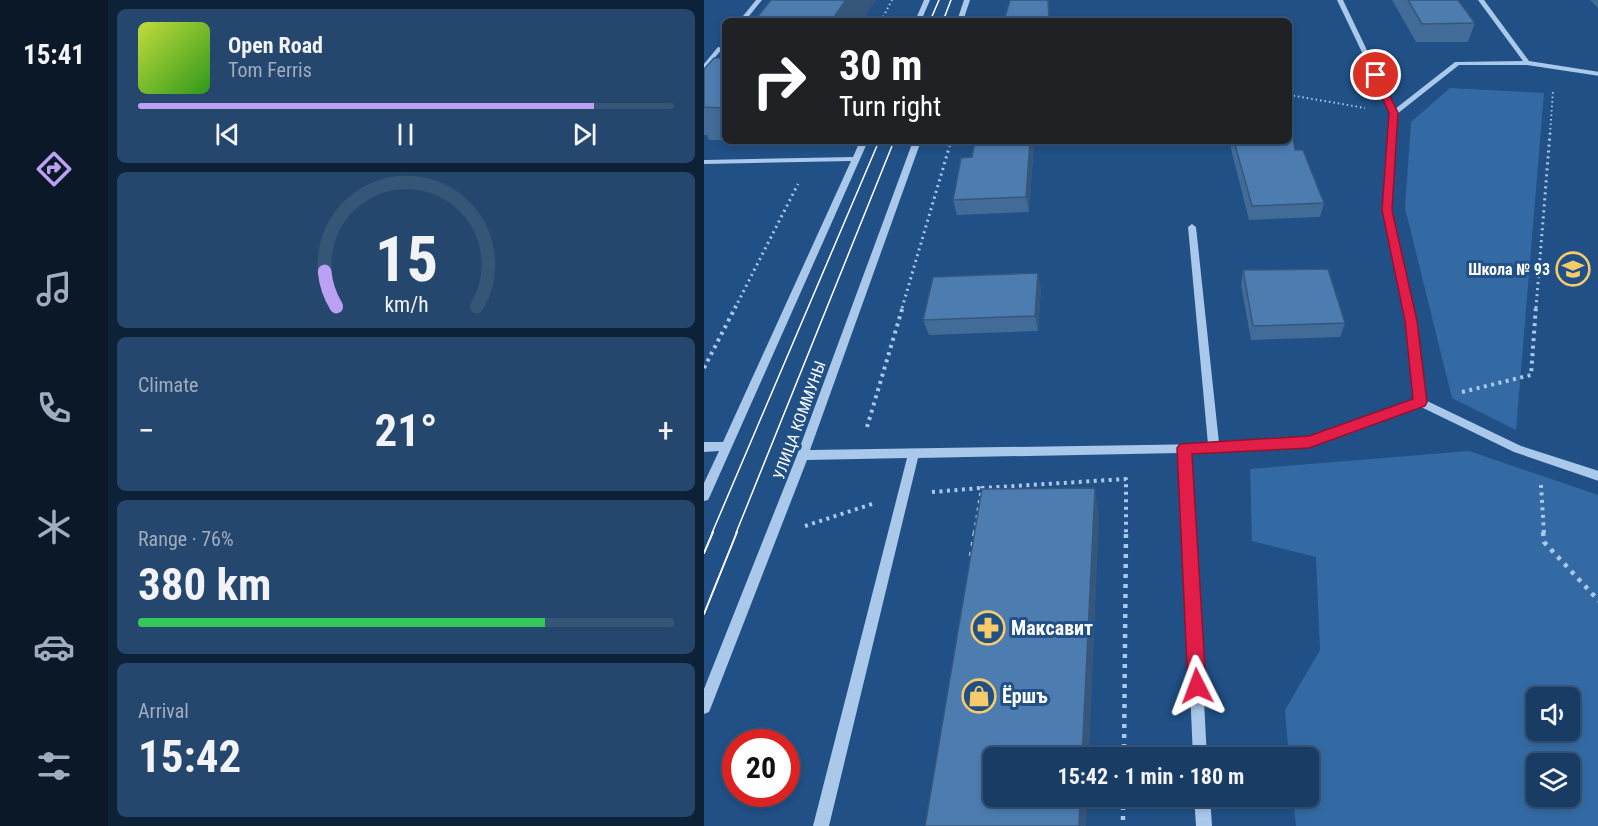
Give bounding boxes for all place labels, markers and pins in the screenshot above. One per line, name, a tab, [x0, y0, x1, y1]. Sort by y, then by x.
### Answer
pin	[1350, 49, 1401, 100]
school or university icon: Школа № 93	[1555, 251, 1591, 287]
place label: Школа № 93	[1468, 260, 1550, 279]
pharmacy icon: Максавит	[970, 610, 1006, 646]
place label: Максавит	[1011, 616, 1093, 640]
shop icon: Ёршъ	[961, 678, 997, 714]
place label: Ёршъ	[1002, 684, 1048, 708]

